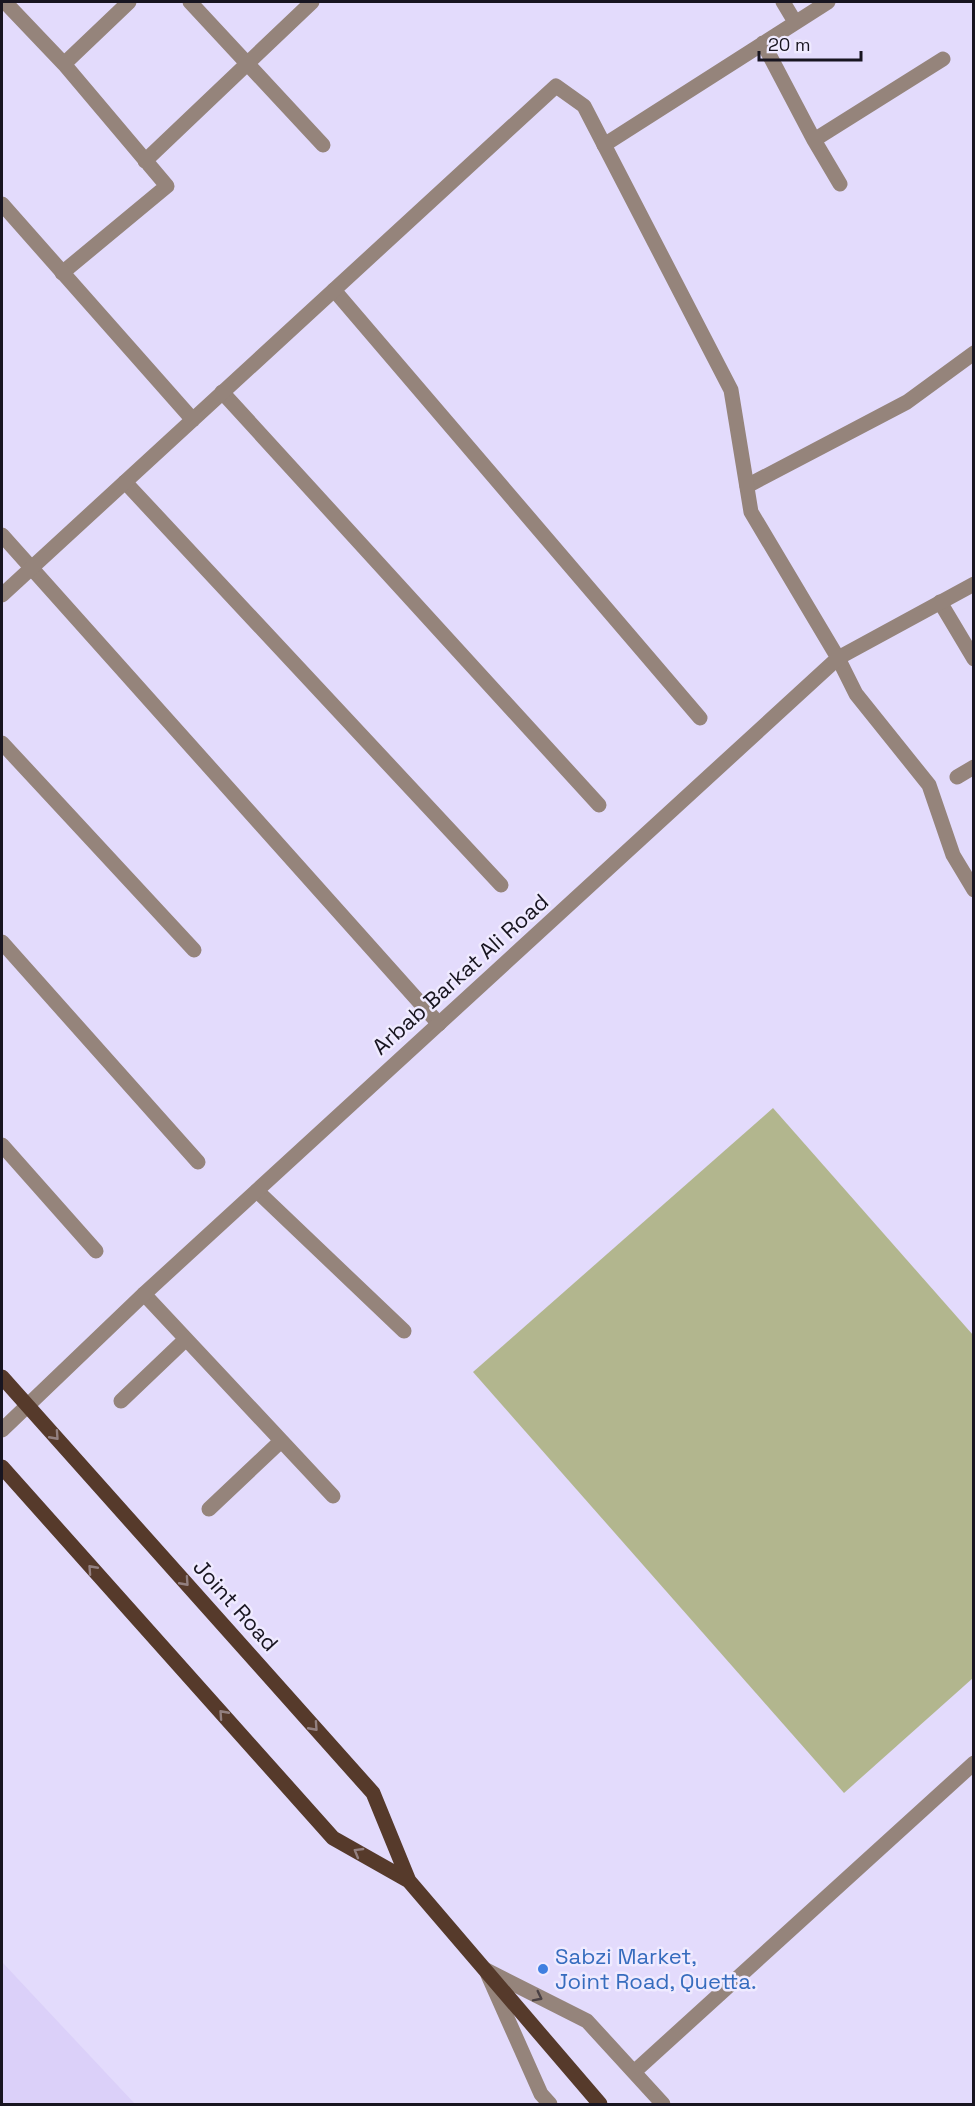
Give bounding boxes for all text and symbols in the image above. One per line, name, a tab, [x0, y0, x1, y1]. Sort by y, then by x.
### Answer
scale bar	[759, 24, 861, 62]
text: 20 m	[768, 33, 811, 56]
street label: Arbab Barkat Ali Road	[366, 887, 554, 1061]
one-way arrow	[48, 1429, 59, 1440]
street label: Joint Road	[187, 1553, 285, 1657]
one-way arrow	[88, 1565, 99, 1575]
one-way arrow	[178, 1575, 189, 1585]
one-way arrow	[219, 1710, 230, 1721]
one-way arrow	[307, 1720, 318, 1731]
one-way arrow	[354, 1848, 365, 1859]
place label: Sabzi Market, Joint Road, Quetta.	[555, 1942, 757, 1995]
marker: Sabzi Market, Joint Road, Quetta.	[536, 1962, 550, 1976]
one-way arrow	[531, 1989, 542, 2001]

